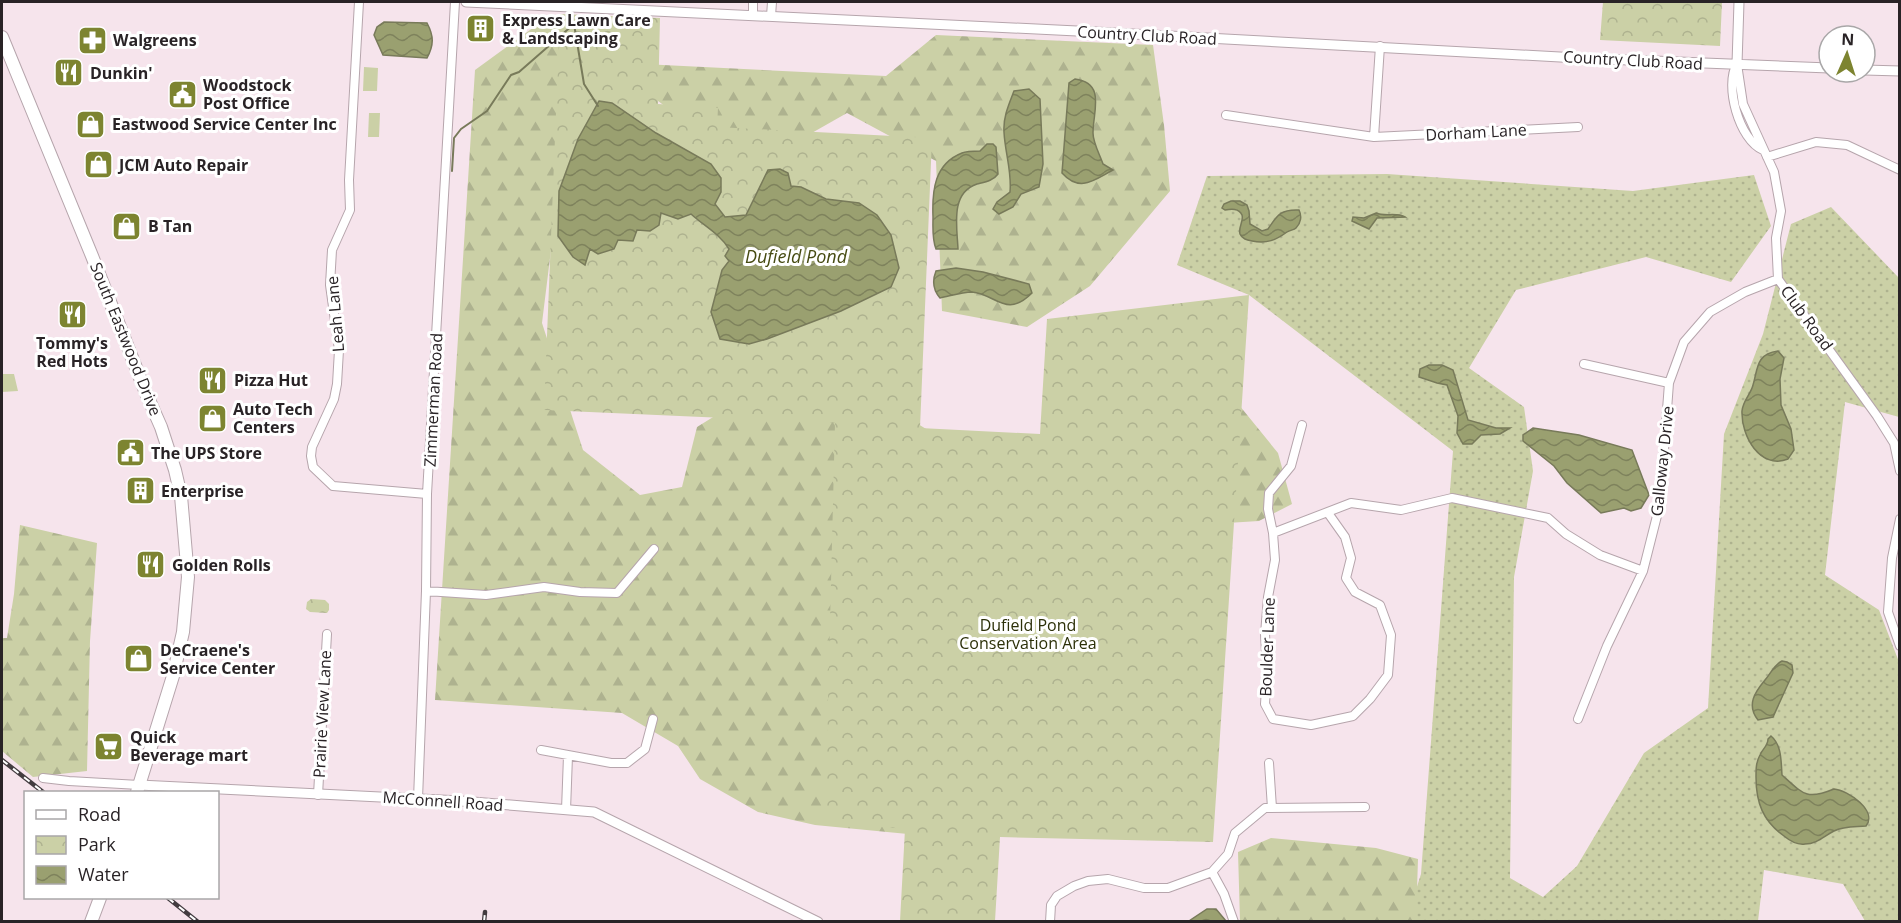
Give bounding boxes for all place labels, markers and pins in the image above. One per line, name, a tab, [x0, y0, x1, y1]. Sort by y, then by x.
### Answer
place label: Express Lawn Care & Landscaping	[502, 9, 651, 49]
building icon: Express Lawn Care & Landscaping	[465, 13, 497, 45]
pharmacy icon: Walgreens	[76, 24, 108, 56]
place label: Walgreens	[113, 29, 197, 51]
restaurant icon: Dunkin'	[53, 57, 85, 89]
place label: Dunkin'	[90, 62, 152, 84]
place label: Woodstock Post Office	[203, 74, 291, 114]
public building icon: Woodstock Post Office	[166, 78, 198, 110]
shop icon: Eastwood Service Center Inc	[75, 108, 107, 140]
place label: Eastwood Service Center Inc	[112, 113, 337, 135]
shop icon: JCM Auto Repair	[82, 149, 114, 181]
place label: JCM Auto Repair	[117, 154, 248, 176]
shop icon: B Tan	[111, 210, 143, 242]
place label: B Tan	[148, 215, 192, 237]
restaurant icon: Tommy's Red Hots	[56, 299, 88, 331]
place label: Tommy's Red Hots	[36, 332, 108, 372]
restaurant icon: Pizza Hut	[197, 364, 229, 396]
place label: Pizza Hut	[234, 369, 308, 391]
place label: Auto Tech Centers	[233, 398, 313, 438]
shop icon: Auto Tech Centers	[196, 402, 228, 434]
public building icon: The UPS Store	[114, 437, 146, 469]
place label: The UPS Store	[151, 442, 262, 464]
building icon: Enterprise	[124, 475, 156, 507]
place label: Enterprise	[161, 480, 244, 502]
restaurant icon: Golden Rolls	[135, 549, 167, 581]
place label: Golden Rolls	[172, 554, 271, 576]
place label: DeCraene's Service Center	[160, 639, 275, 679]
shop icon: DeCraene's Service Center	[123, 643, 155, 675]
place label: Quick Beverage mart	[130, 726, 248, 766]
supermarket icon: Quick Beverage mart	[93, 730, 125, 762]

